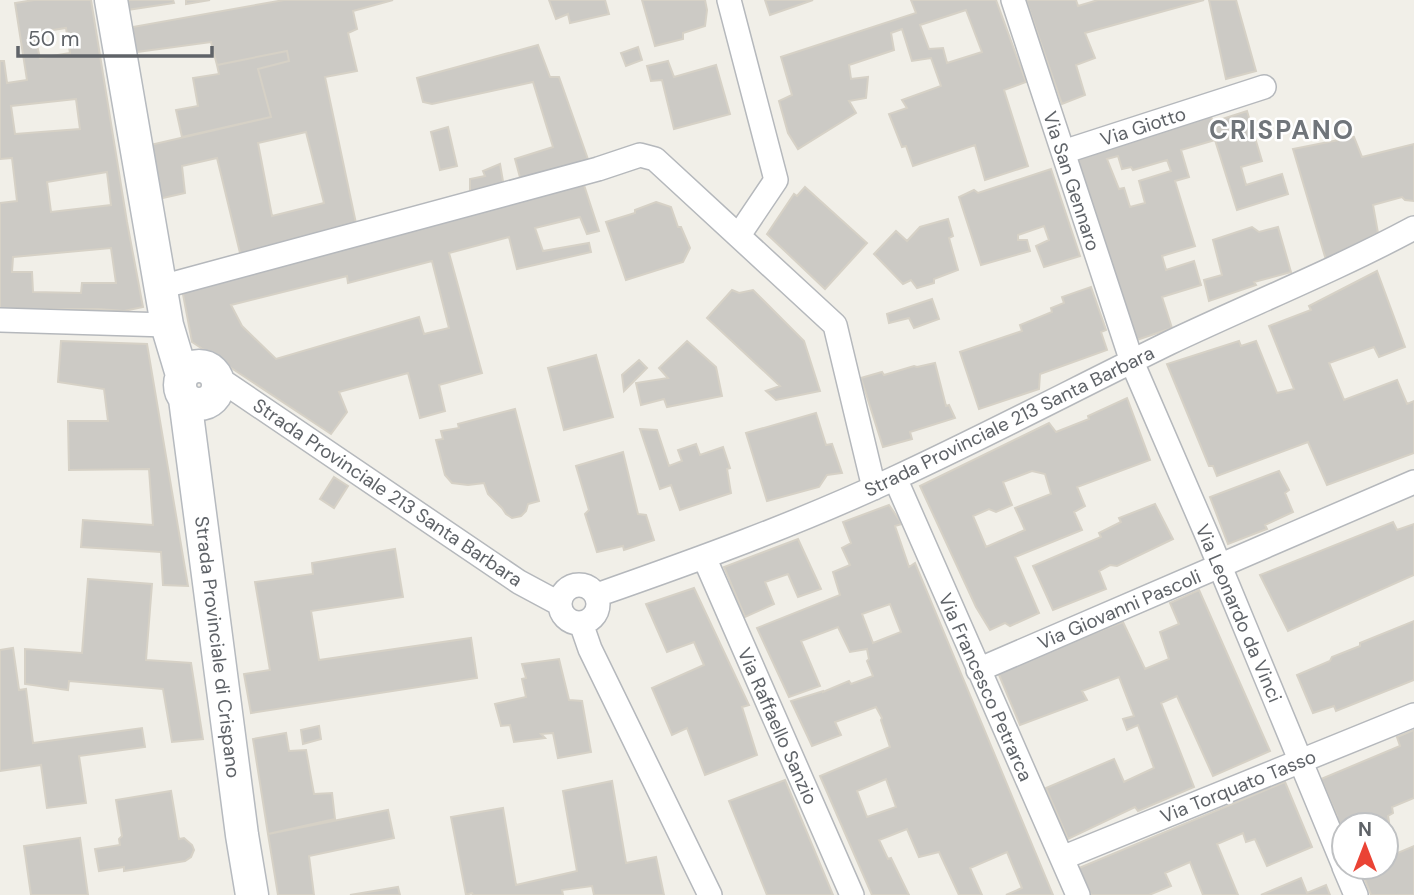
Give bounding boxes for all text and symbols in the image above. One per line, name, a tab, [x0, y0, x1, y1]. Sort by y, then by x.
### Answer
scale bar	[18, 14, 212, 58]
text: 50 m	[28, 25, 79, 53]
street label: Via Giotto	[1097, 101, 1189, 152]
street label: Via San Gennaro	[1037, 108, 1106, 254]
district label: CRISPANO	[1209, 113, 1355, 147]
street label: Strada Provinciale 213 Santa Barbara	[860, 340, 1158, 503]
street label: Strada Provinciale 213 Santa Barbara	[248, 393, 527, 592]
street label: Strada Provinciale di Crispano	[189, 515, 246, 779]
street label: Via Leonardo da Vinci	[1190, 520, 1287, 706]
street label: Via Giovanni Pascoli	[1034, 564, 1205, 655]
street label: Via Francesco Petrarca	[933, 589, 1038, 785]
street label: Via Raffaello Sanzio	[732, 644, 823, 809]
street label: Via Torquato Tasso	[1157, 744, 1320, 829]
north arrow	[1330, 811, 1400, 881]
text: N	[1358, 817, 1372, 842]

